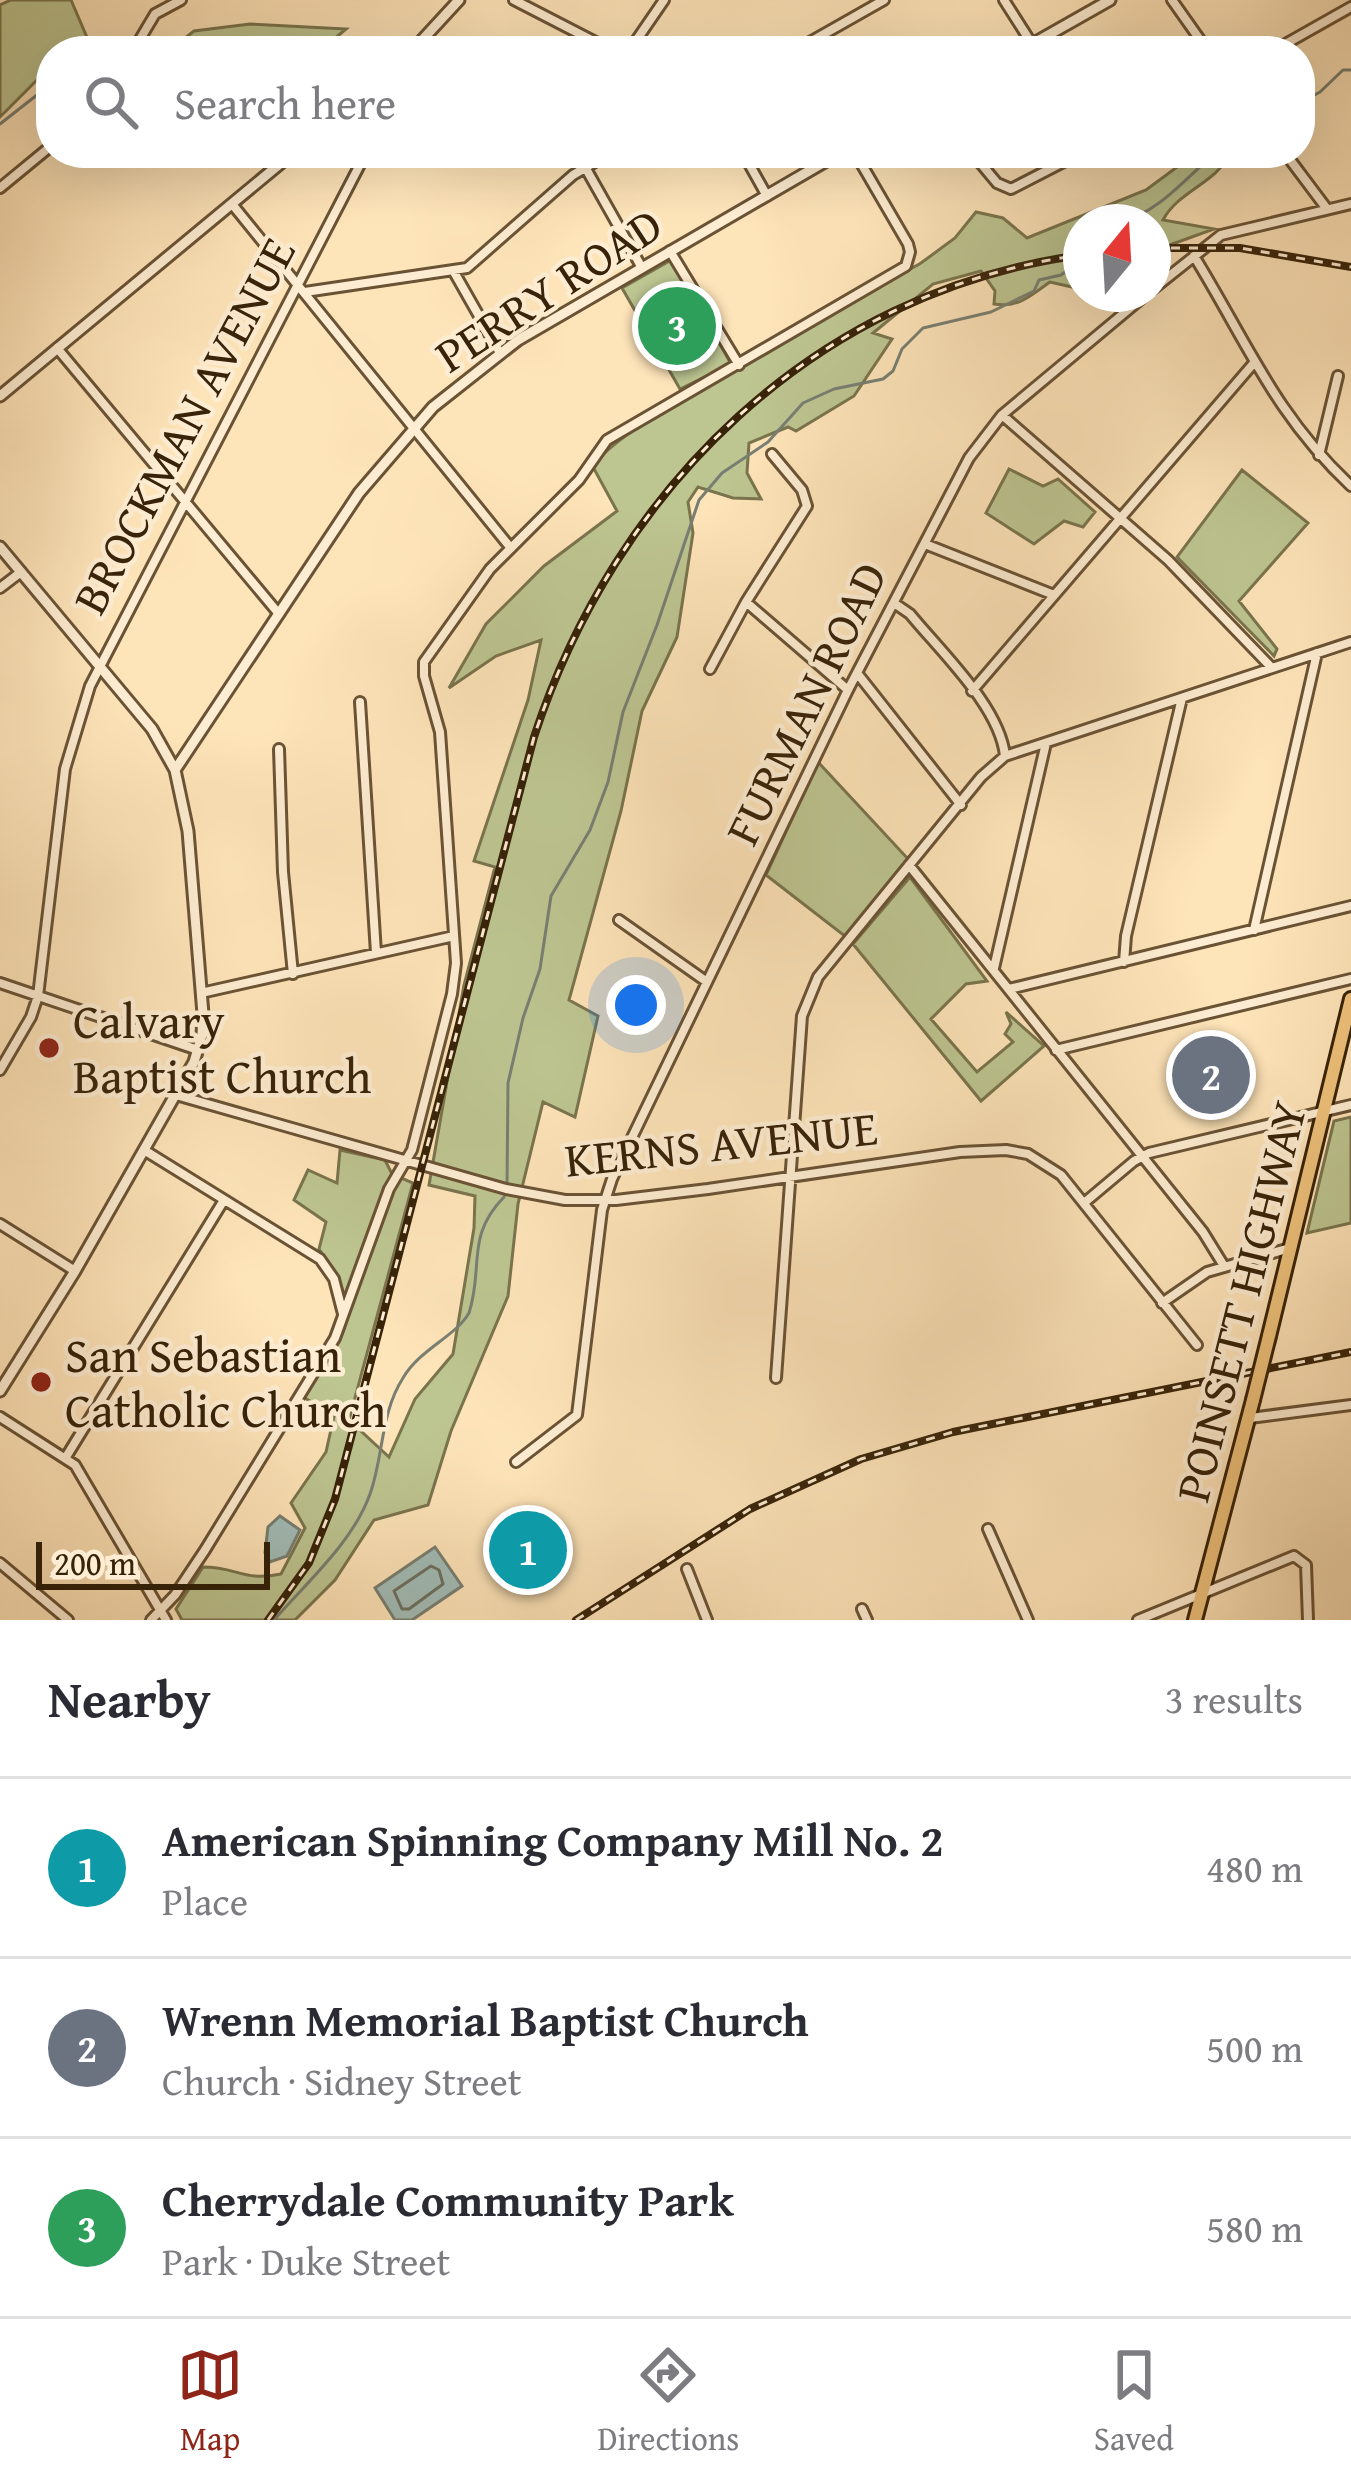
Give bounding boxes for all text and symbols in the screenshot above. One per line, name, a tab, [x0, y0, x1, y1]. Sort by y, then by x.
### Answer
search box	[36, 36, 1315, 168]
icon: search	[78, 69, 144, 135]
text: Search here	[174, 70, 396, 135]
street label: PERRY ROAD	[420, 189, 676, 389]
north arrow	[1063, 204, 1171, 312]
street label: BROCKMAN AVENUE	[54, 224, 312, 626]
pin: 3	[638, 281, 716, 371]
street label: FURMAN ROAD	[706, 550, 904, 856]
your location	[606, 975, 666, 1035]
place label: Calvary Baptist Church	[73, 985, 371, 1111]
pin: 2	[1172, 1030, 1250, 1120]
marker: Calvary Baptist Church	[36, 1035, 62, 1061]
street label: KERNS AVENUE	[561, 1091, 881, 1195]
street label: POINSETT HIGHWAY	[1156, 1093, 1324, 1509]
place label: San Sebastian Catholic Church	[65, 1319, 387, 1445]
marker: San Sebastian Catholic Church	[28, 1369, 54, 1395]
pin: 1	[489, 1505, 567, 1595]
scale bar	[36, 1536, 270, 1589]
text: 200 m	[54, 1539, 136, 1587]
text: Nearby	[48, 1661, 211, 1736]
text: 3 results	[1165, 1670, 1303, 1727]
text: American Spinning Company Mill No. 2	[162, 1807, 944, 1872]
text: 1	[77, 1839, 97, 1896]
text: 480 m	[1206, 1839, 1303, 1896]
text: Place	[162, 1872, 248, 1929]
text: Wrenn Memorial Baptist Church	[162, 1987, 809, 2052]
text: 2	[77, 2019, 97, 2076]
text: 500 m	[1206, 2019, 1303, 2076]
text: Church · Sidney Street	[162, 2052, 522, 2109]
text: Cherrydale Community Park	[162, 2167, 734, 2232]
text: 3	[77, 2199, 97, 2256]
text: 580 m	[1206, 2199, 1303, 2256]
text: Park · Duke Street	[162, 2232, 450, 2289]
tab: Map	[177, 2342, 243, 2462]
tab: Directions	[598, 2342, 739, 2462]
tab: Saved	[1094, 2342, 1174, 2462]

